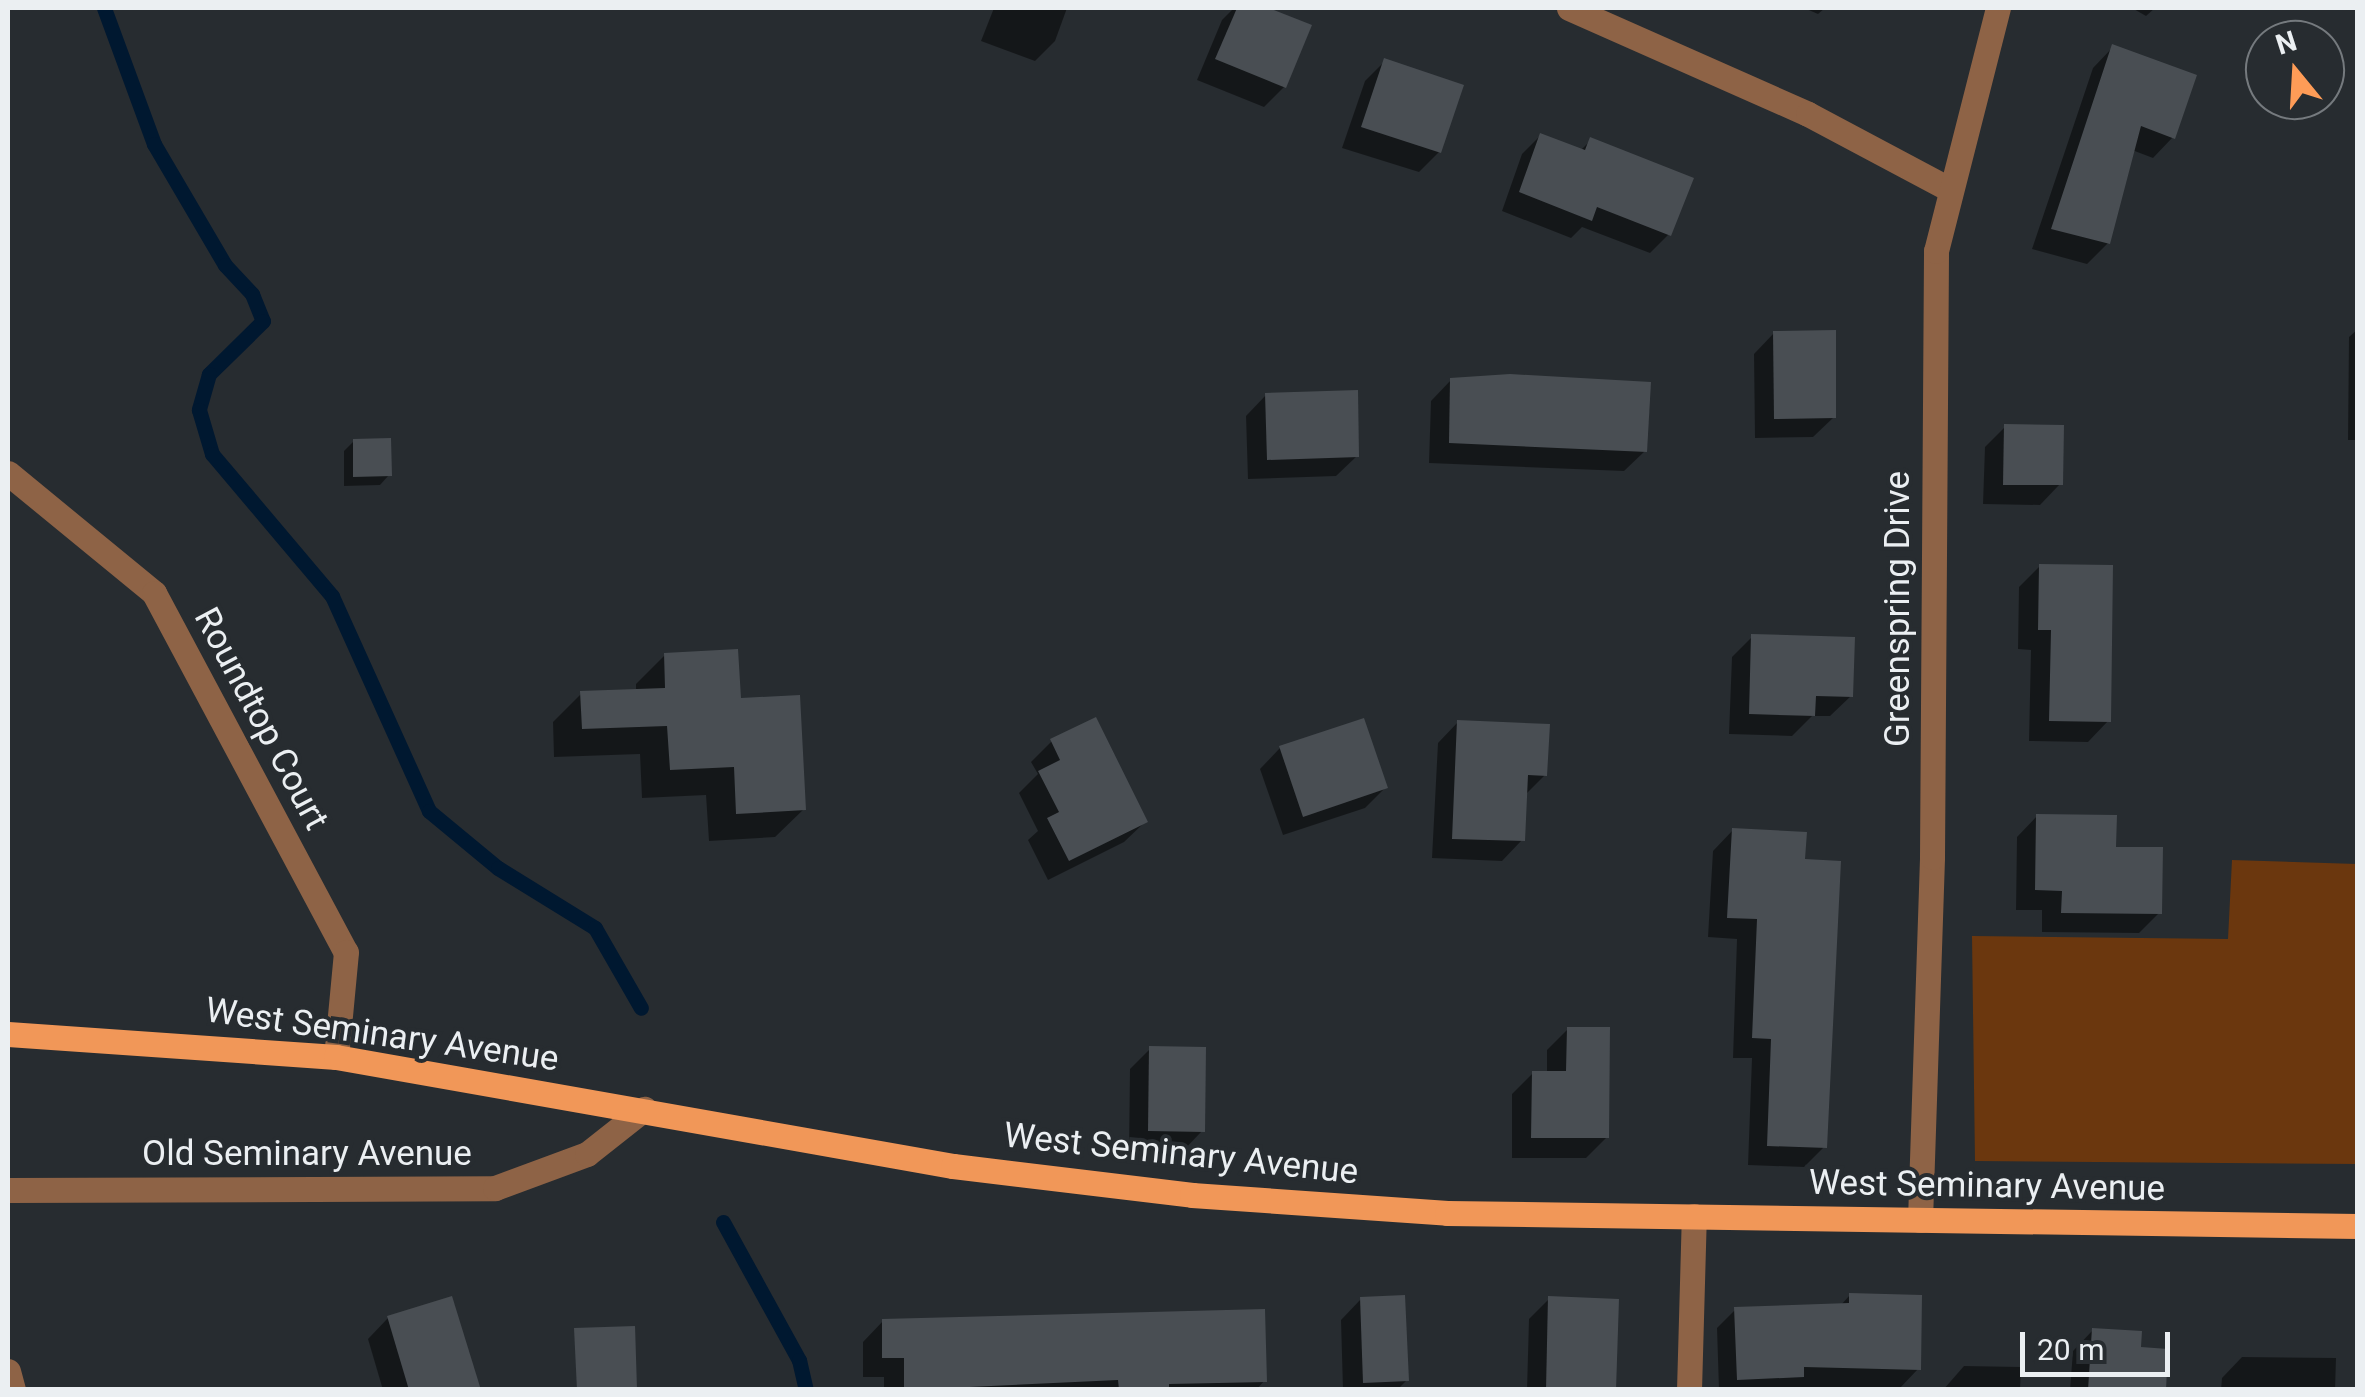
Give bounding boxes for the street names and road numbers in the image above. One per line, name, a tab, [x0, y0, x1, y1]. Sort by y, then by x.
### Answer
street label: Greenspring Drive	[1877, 471, 1919, 747]
street label: Roundtop Court	[185, 601, 337, 837]
street label: West Seminary Avenue	[203, 989, 561, 1081]
street label: West Seminary Avenue	[1002, 1115, 1360, 1193]
street label: Old Seminary Avenue	[142, 1133, 472, 1175]
street label: West Seminary Avenue	[1809, 1162, 2165, 1210]

